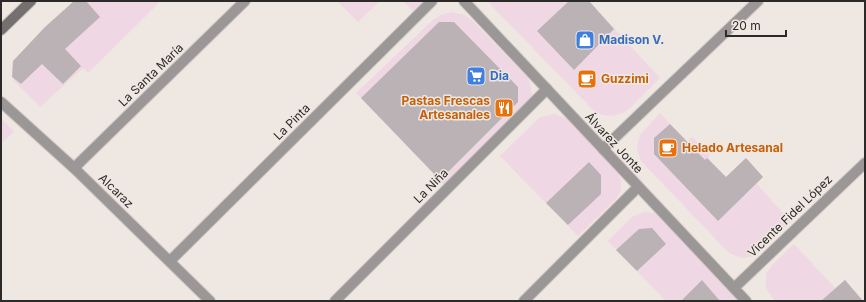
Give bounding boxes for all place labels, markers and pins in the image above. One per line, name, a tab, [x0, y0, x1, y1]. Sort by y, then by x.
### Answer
shop icon: Madison V.	[574, 29, 596, 51]
place label: Madison V.	[599, 32, 664, 47]
supermarket icon: Dia	[465, 65, 487, 87]
place label: Dia	[490, 68, 509, 83]
cafe icon: Guzzimi	[576, 68, 598, 90]
place label: Guzzimi	[601, 71, 649, 86]
place label: Pastas Frescas Artesanales	[402, 93, 490, 122]
restaurant icon: Pastas Frescas Artesanales	[493, 97, 515, 119]
cafe icon: Helado Artesanal	[657, 137, 679, 159]
place label: Helado Artesanal	[682, 140, 783, 155]

